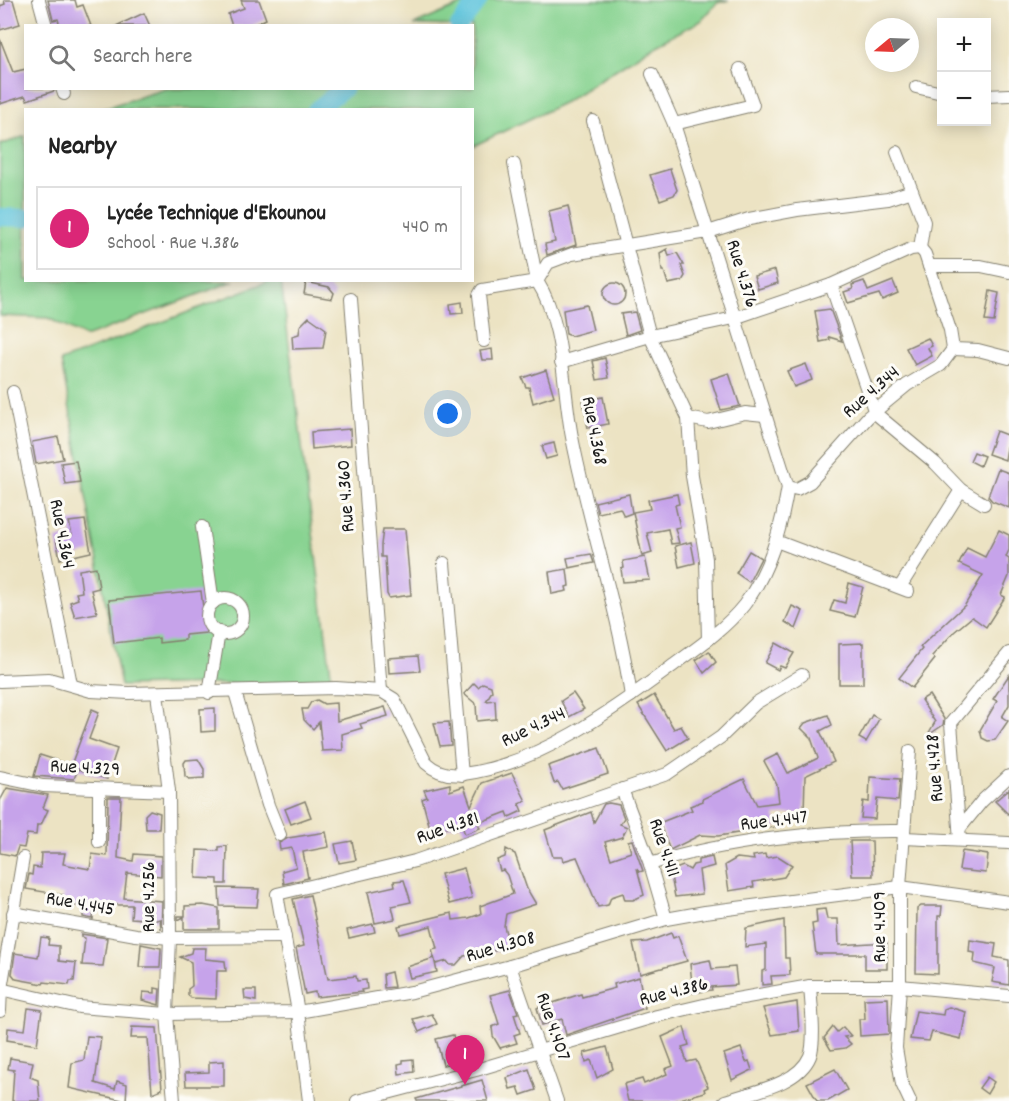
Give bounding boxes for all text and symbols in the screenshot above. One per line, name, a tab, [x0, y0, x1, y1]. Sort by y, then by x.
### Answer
north arrow	[865, 18, 919, 72]
map controls	[937, 18, 991, 126]
button: +	[937, 18, 991, 72]
search box	[24, 24, 474, 90]
icon: search	[45, 41, 78, 74]
text: Search here	[93, 42, 192, 73]
button: −	[937, 72, 991, 126]
text: Nearby	[48, 129, 116, 166]
text: Lycée Technique d'Ekounou	[107, 199, 326, 230]
text: 1	[67, 214, 72, 242]
text: 440 m	[402, 214, 448, 242]
text: School · Rue 4.386	[107, 230, 239, 258]
street label: Rue 4.376	[717, 237, 765, 311]
street label: Rue 4.344	[837, 360, 907, 426]
street label: Rue 4.368	[573, 394, 613, 468]
your location	[433, 399, 462, 428]
street label: Rue 4.360	[330, 459, 364, 533]
street label: Rue 4.364	[41, 497, 81, 571]
street label: Rue 4.344	[497, 700, 571, 756]
street label: Rue 4.428	[920, 733, 952, 803]
street label: Rue 4.329	[49, 753, 121, 785]
street label: Rue 4.447	[739, 804, 809, 840]
street label: Rue 4.381	[413, 805, 483, 853]
street label: Rue 4.411	[640, 815, 686, 881]
street label: Rue 4.256	[136, 861, 164, 933]
street label: Rue 4.445	[43, 885, 117, 925]
street label: Rue 4.409	[867, 891, 895, 963]
street label: Rue 4.308	[463, 925, 539, 971]
street label: Rue 4.386	[637, 971, 711, 1015]
street label: Rue 4.407	[527, 989, 577, 1065]
pin: 1	[446, 1036, 484, 1085]

